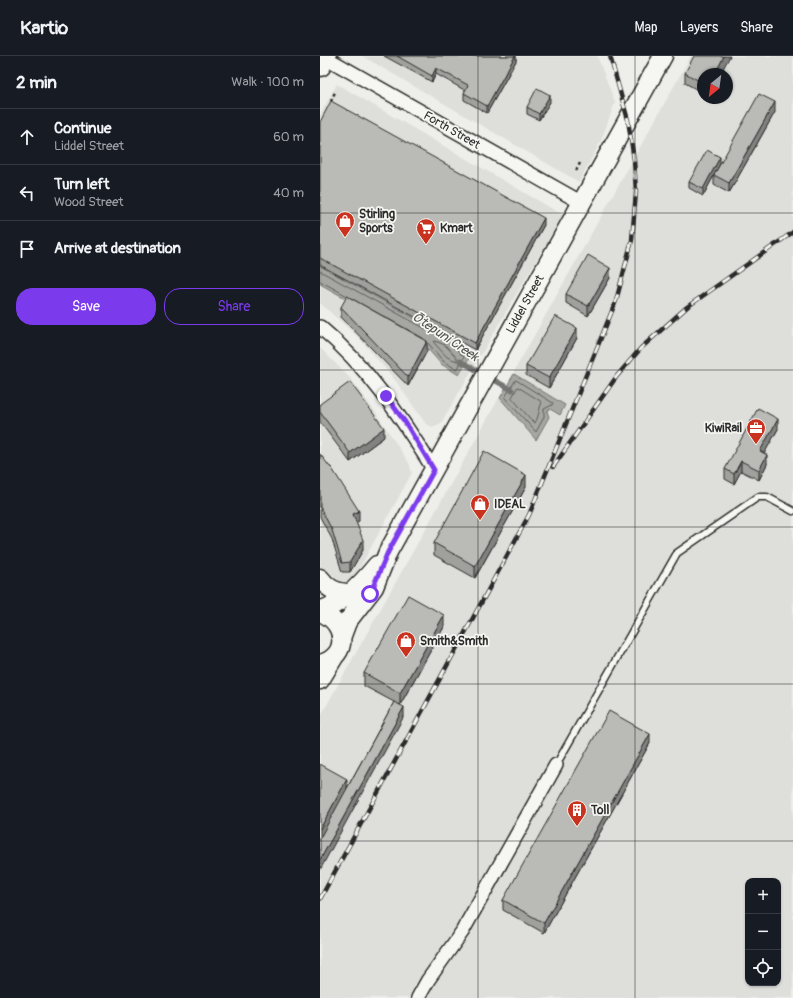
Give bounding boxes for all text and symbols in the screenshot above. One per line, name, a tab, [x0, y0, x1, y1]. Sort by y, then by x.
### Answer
text: Kartio	[20, 16, 68, 40]
text: Map	[635, 19, 658, 36]
text: Layers	[680, 19, 718, 36]
text: Share	[740, 19, 773, 36]
north arrow	[697, 68, 733, 104]
text: 2 min	[16, 72, 57, 93]
text: Walk · 100 m	[231, 74, 304, 90]
street label: Forth Street	[421, 108, 483, 153]
text: Continue	[54, 119, 112, 138]
icon: ahead	[16, 126, 38, 148]
text: 60 m	[273, 129, 304, 145]
text: Liddel Street	[54, 138, 124, 154]
text: Turn left	[54, 175, 110, 194]
icon: left	[16, 182, 38, 204]
text: 40 m	[273, 185, 304, 201]
text: Wood Street	[54, 194, 124, 210]
place label: Stirling Sports	[359, 207, 395, 236]
shop icon: Stirling Sports	[334, 210, 356, 238]
supermarket icon: Kmart	[415, 217, 437, 245]
place label: Kmart	[440, 221, 474, 236]
icon: arrive	[16, 238, 38, 260]
text: Arrive at destination	[54, 239, 181, 258]
street label: Liddel Street	[503, 272, 548, 336]
button: Save	[16, 288, 156, 325]
button: Share	[164, 288, 304, 325]
water label: Ōtepuni Creek	[409, 309, 483, 366]
route end	[377, 387, 395, 405]
office icon: KiwiRail	[745, 417, 767, 445]
place label: KiwiRail	[705, 421, 742, 436]
shop icon: IDEAL	[469, 493, 491, 521]
place label: IDEAL	[494, 497, 526, 512]
route start	[361, 585, 379, 603]
shop icon: Smith&Smith	[395, 630, 417, 658]
place label: Smith&Smith	[420, 634, 488, 649]
building icon: Toll	[566, 799, 588, 827]
place label: Toll	[590, 803, 609, 818]
map controls	[745, 878, 781, 986]
button: +	[745, 878, 781, 914]
button: −	[745, 914, 781, 950]
button: locate	[745, 950, 781, 986]

